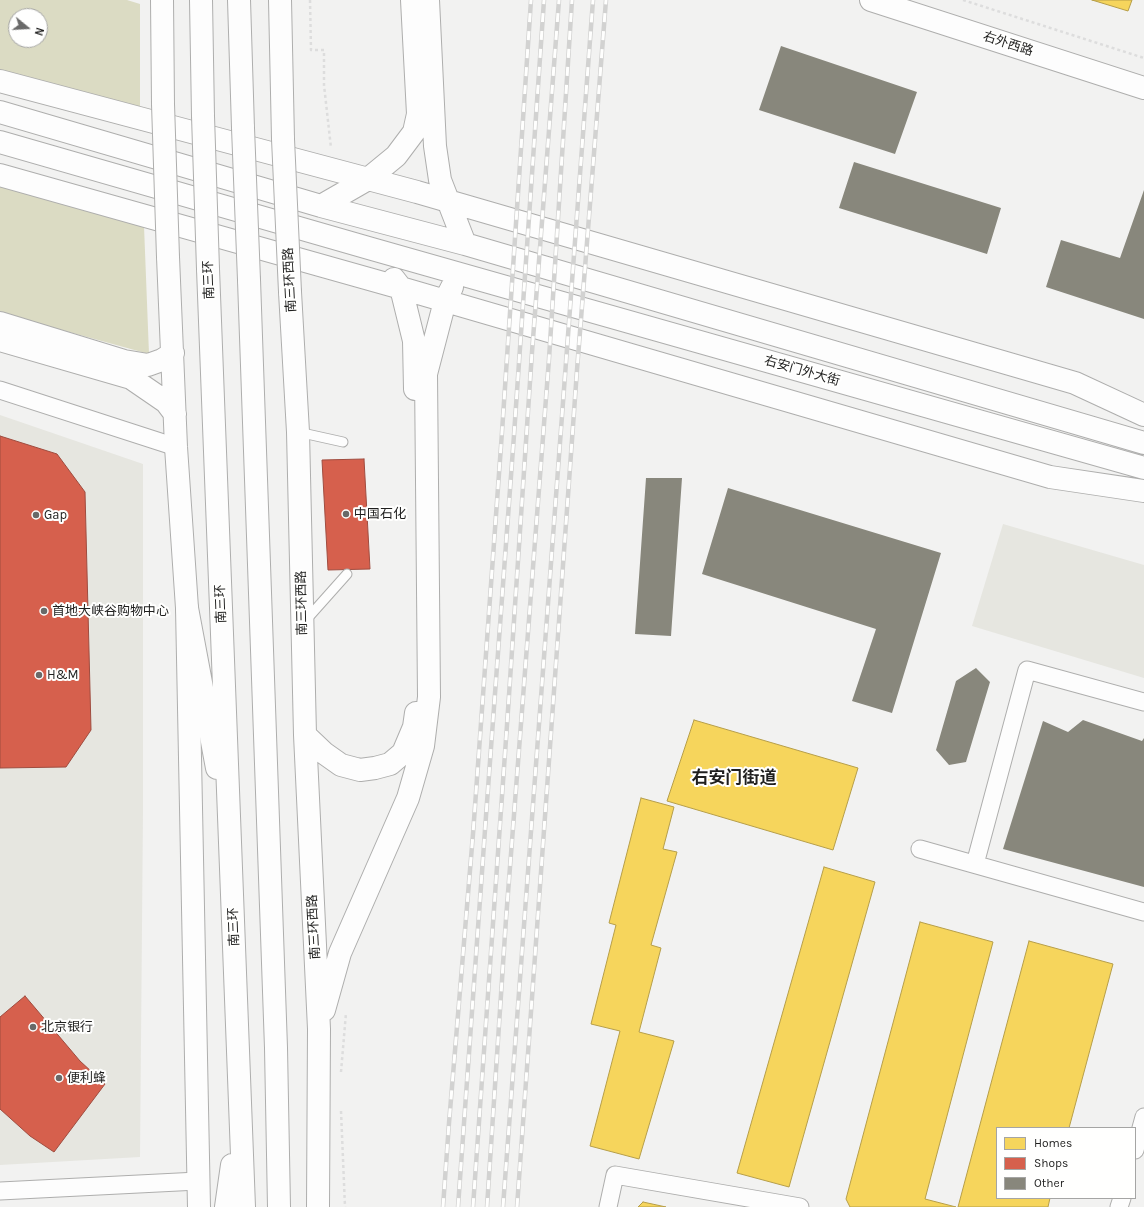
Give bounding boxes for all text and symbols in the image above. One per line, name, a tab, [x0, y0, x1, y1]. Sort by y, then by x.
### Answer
north arrow	[8, 8, 48, 48]
text: N	[32, 26, 46, 37]
street label: 右外西路	[981, 29, 1035, 59]
street label: 南三环西路	[281, 247, 299, 313]
street label: 南三环	[201, 260, 217, 300]
street label: 右安门外大街	[762, 353, 842, 389]
place label: 中国石化	[354, 506, 406, 522]
place label: Gap	[44, 507, 67, 523]
marker: 中国石化	[341, 509, 351, 519]
marker: Gap	[31, 510, 41, 520]
street label: 南三环西路	[294, 570, 310, 636]
street label: 南三环	[213, 584, 229, 624]
place label: 首地大峡谷购物中心	[52, 603, 169, 619]
marker: 首地大峡谷购物中心	[39, 606, 49, 616]
place label: H&M	[47, 667, 79, 683]
marker: H&M	[34, 670, 44, 680]
district label: 右安门街道	[692, 768, 776, 788]
street label: 南三环西路	[305, 894, 323, 960]
street label: 南三环	[226, 907, 242, 947]
place label: 北京银行	[41, 1019, 93, 1035]
marker: 北京银行	[28, 1022, 38, 1032]
place label: 便利蜂	[67, 1070, 106, 1086]
marker: 便利蜂	[54, 1073, 64, 1083]
legend	[996, 1127, 1136, 1199]
text: Homes	[1034, 1136, 1072, 1150]
text: Shops	[1034, 1156, 1068, 1170]
text: Other	[1034, 1176, 1064, 1190]

